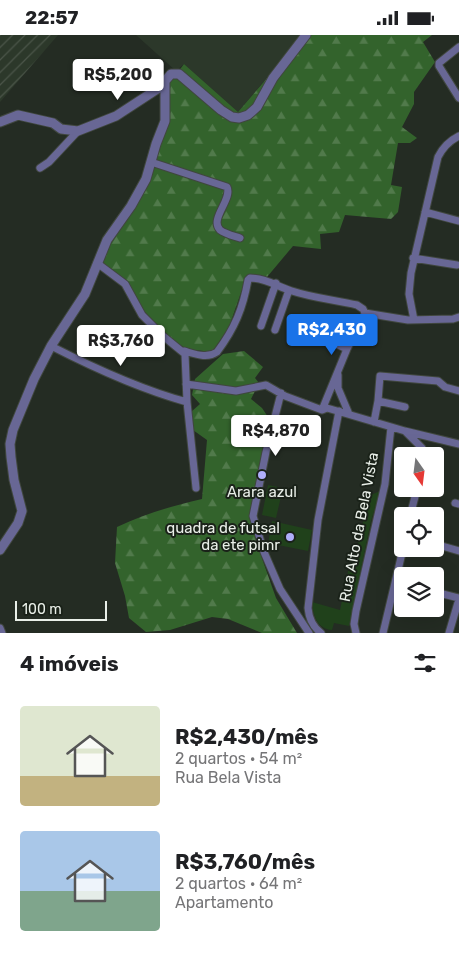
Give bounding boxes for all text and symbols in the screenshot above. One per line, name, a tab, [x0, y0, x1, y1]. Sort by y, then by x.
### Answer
text: 22:57	[25, 6, 78, 29]
pin: R$5,200	[72, 58, 164, 101]
text: R$5,200	[84, 65, 152, 84]
pin: R$2,430	[286, 313, 378, 356]
text: R$2,430	[298, 320, 366, 339]
pin: R$3,760	[75, 325, 167, 367]
text: R$3,760	[88, 331, 154, 350]
pin: R$4,870	[230, 415, 322, 457]
text: R$4,870	[242, 421, 310, 440]
north arrow	[394, 447, 444, 497]
map controls	[394, 447, 444, 617]
street label: Rua Alto da Bela Vista	[336, 451, 382, 603]
marker: Arara azul	[256, 469, 268, 481]
place label: Arara azul	[227, 483, 297, 501]
button: locate	[394, 507, 444, 557]
place label: quadra de futsal da ete pimr	[166, 519, 280, 554]
marker: quadra de futsal da ete pimr	[284, 531, 296, 543]
button: layers	[394, 567, 444, 617]
scale bar	[15, 598, 108, 621]
text: 100 m	[22, 601, 62, 618]
icon: filters	[411, 649, 439, 677]
text: 4 imóveis	[20, 651, 119, 676]
text: R$2,430/mês	[175, 724, 318, 749]
icon: home	[60, 726, 120, 786]
text: 2 quartos · 54 m²	[175, 749, 302, 768]
text: Rua Bela Vista	[175, 768, 281, 787]
text: R$3,760/mês	[175, 849, 315, 874]
icon: home	[60, 851, 120, 911]
text: 2 quartos · 64 m²	[175, 874, 302, 893]
text: Apartamento	[175, 893, 273, 912]

